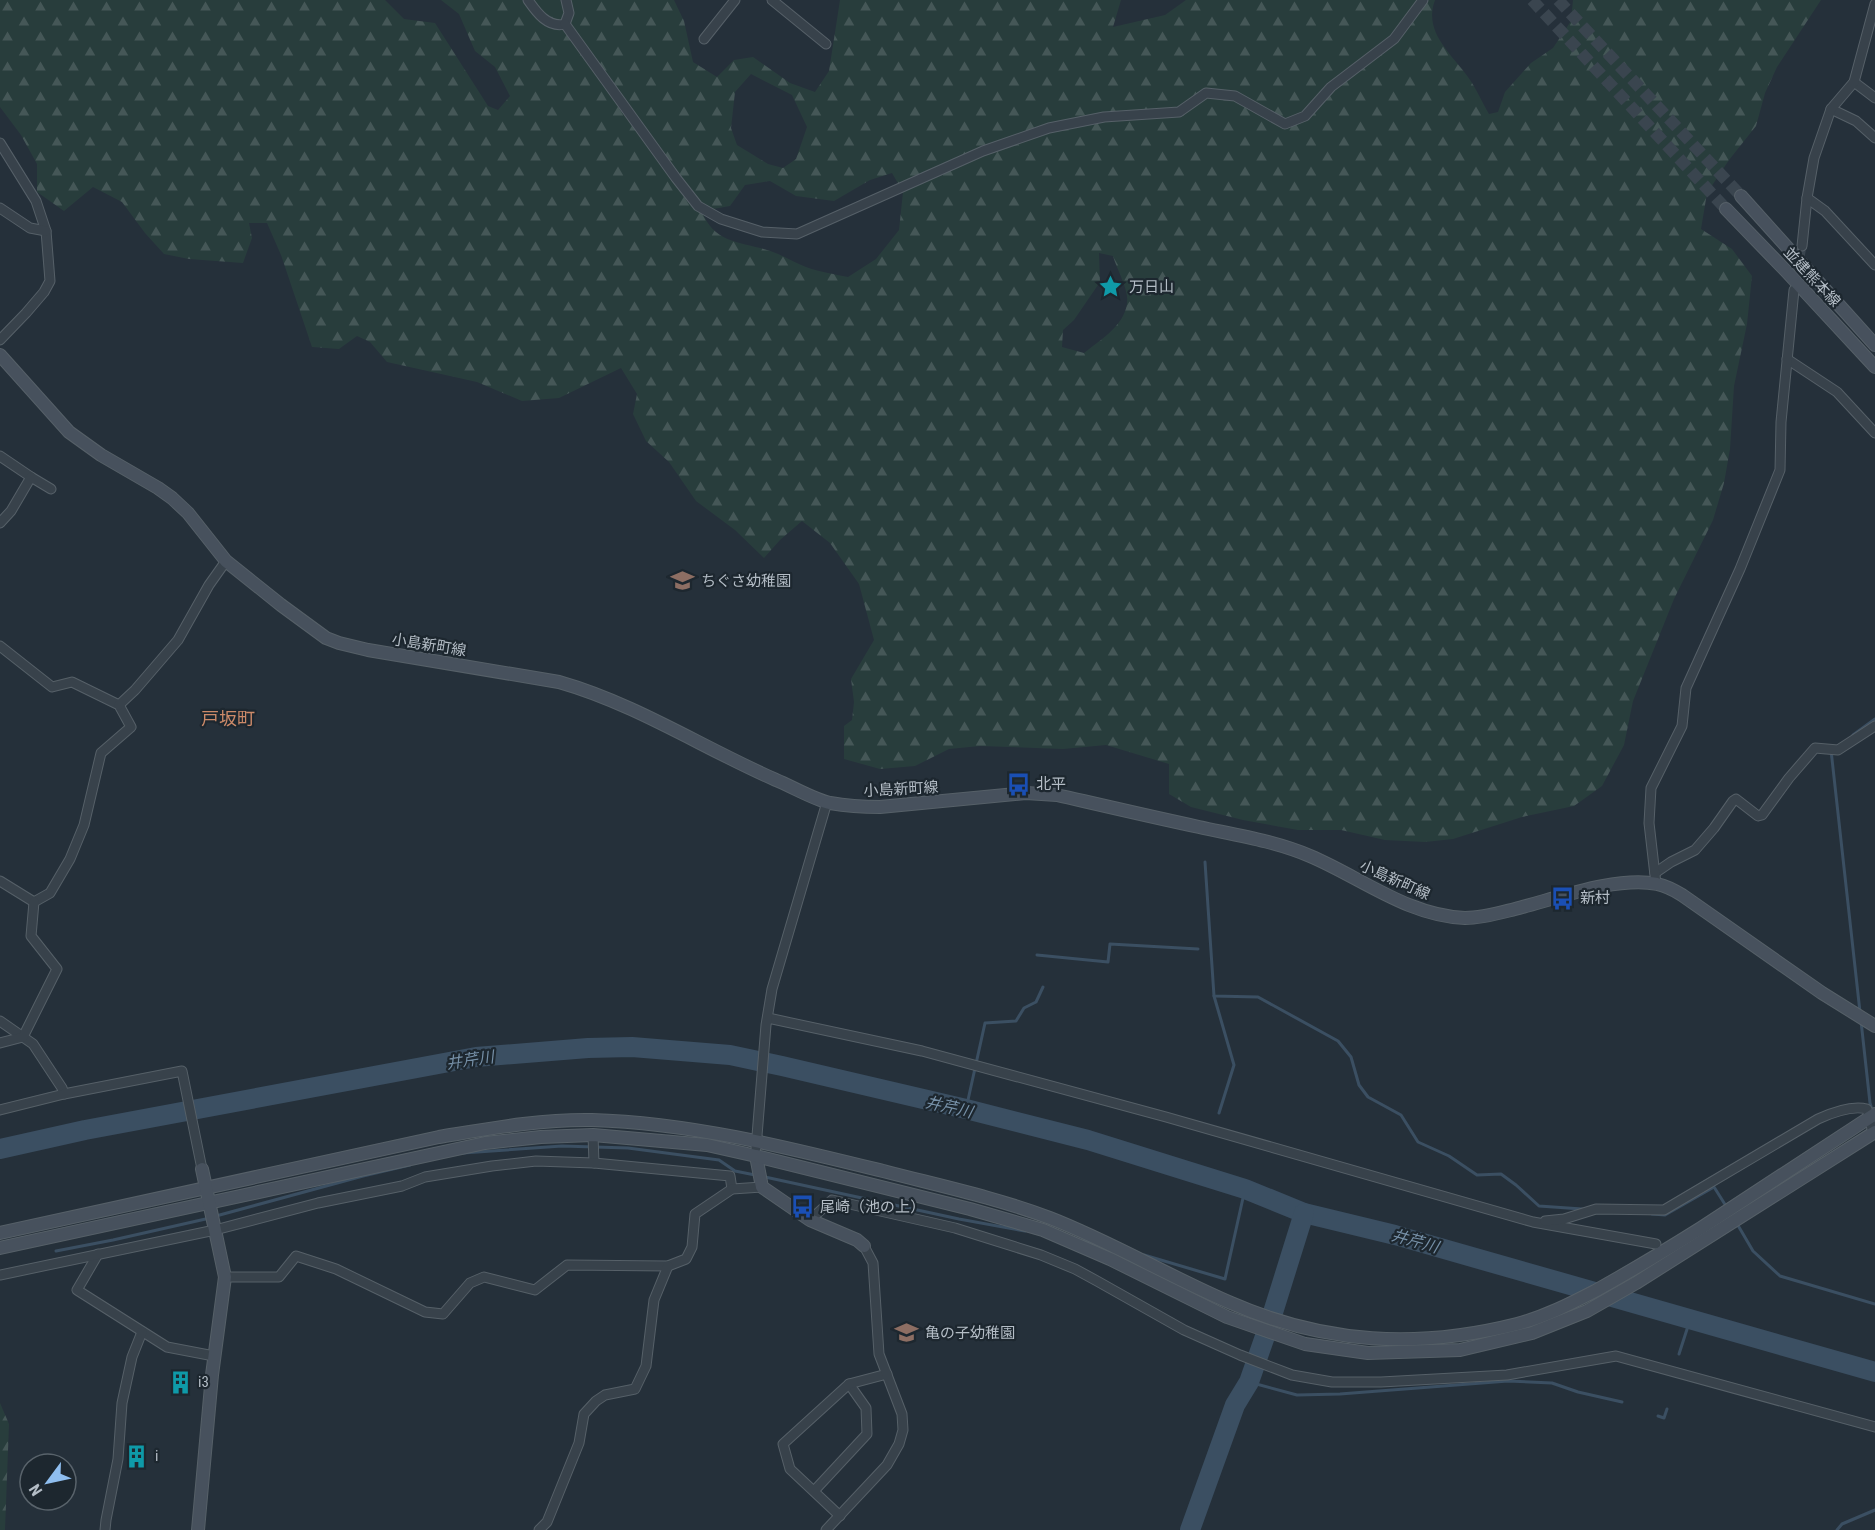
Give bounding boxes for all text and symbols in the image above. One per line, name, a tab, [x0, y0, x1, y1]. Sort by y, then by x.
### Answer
street label: 並建熊本線	[1780, 243, 1844, 311]
place icon: 万日山	[1098, 274, 1124, 300]
place label: 万日山	[1129, 278, 1174, 296]
school or university icon: ちぐさ幼稚園	[670, 568, 696, 594]
place label: ちぐさ幼稚園	[701, 572, 791, 590]
street label: 小島新町線	[391, 630, 467, 660]
district label: 戸坂町	[201, 708, 255, 729]
bus stop icon: 北平	[1005, 771, 1031, 797]
place label: 北平	[1036, 775, 1066, 793]
street label: 小島新町線	[863, 778, 939, 800]
street label: 小島新町線	[1357, 857, 1433, 903]
bus stop icon: 新村	[1549, 885, 1575, 911]
place label: 新村	[1580, 889, 1610, 907]
water label: 井芹川	[445, 1047, 497, 1073]
water label: 井芹川	[923, 1092, 976, 1122]
bus stop icon: 尾崎（池の上）	[789, 1194, 815, 1220]
place label: 尾崎（池の上）	[820, 1198, 925, 1216]
water label: 井芹川	[1389, 1225, 1443, 1257]
school or university icon: 亀の子幼稚園	[894, 1320, 920, 1346]
place label: 亀の子幼稚園	[925, 1324, 1015, 1342]
building icon: i3	[167, 1369, 193, 1395]
place label: i3	[198, 1373, 209, 1391]
building icon: i	[124, 1443, 150, 1469]
place label: i	[155, 1447, 158, 1465]
north arrow	[18, 1452, 78, 1512]
text: N	[25, 1481, 46, 1499]

